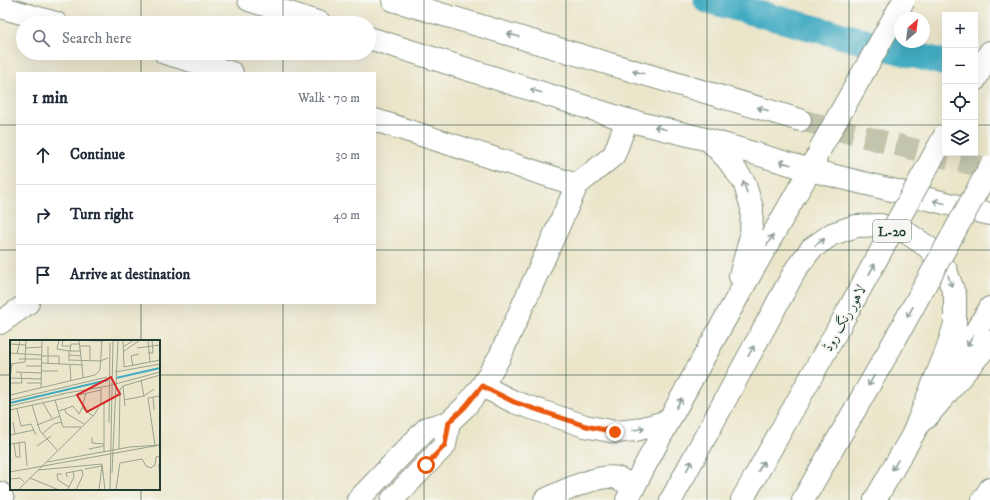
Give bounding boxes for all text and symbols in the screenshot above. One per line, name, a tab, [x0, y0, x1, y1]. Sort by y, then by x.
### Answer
north arrow	[894, 12, 930, 48]
map controls	[942, 12, 978, 156]
button: +	[942, 12, 978, 48]
search box	[16, 16, 376, 60]
icon: search	[30, 27, 52, 49]
text: Search here	[62, 29, 131, 48]
one-way arrow	[507, 31, 520, 38]
button: −	[942, 48, 978, 84]
one-way arrow	[632, 68, 645, 75]
button: locate	[942, 84, 978, 120]
text: 1 min	[32, 87, 68, 109]
one-way arrow	[529, 87, 542, 94]
text: Walk · 70 m	[298, 90, 360, 106]
one-way arrow	[756, 105, 769, 112]
button: layers	[942, 120, 978, 156]
one-way arrow	[654, 124, 667, 132]
icon: ahead	[32, 144, 54, 166]
text: Continue	[70, 145, 125, 164]
text: 30 m	[336, 147, 360, 163]
one-way arrow	[779, 159, 792, 166]
one-way arrow	[741, 180, 748, 193]
one-way arrow	[932, 197, 945, 205]
icon: right	[32, 204, 54, 226]
text: Turn right	[70, 205, 133, 224]
text: 40 m	[333, 207, 360, 223]
road number: L-20	[873, 220, 911, 242]
one-way arrow	[766, 235, 774, 247]
one-way arrow	[814, 238, 825, 246]
one-way arrow	[868, 263, 876, 275]
icon: arrive	[32, 264, 54, 286]
text: Arrive at destination	[70, 265, 190, 284]
one-way arrow	[946, 274, 954, 286]
street label: لاہور رنگ روڈ	[818, 282, 871, 355]
one-way arrow	[906, 306, 914, 318]
one-way arrow	[965, 335, 973, 347]
inset map	[10, 340, 160, 490]
one-way arrow	[748, 345, 755, 357]
one-way arrow	[867, 375, 875, 387]
one-way arrow	[675, 397, 683, 409]
route end	[606, 423, 624, 441]
one-way arrow	[632, 424, 645, 432]
route start	[417, 456, 435, 474]
one-way arrow	[891, 458, 899, 470]
one-way arrow	[686, 460, 694, 472]
one-way arrow	[758, 460, 766, 472]

